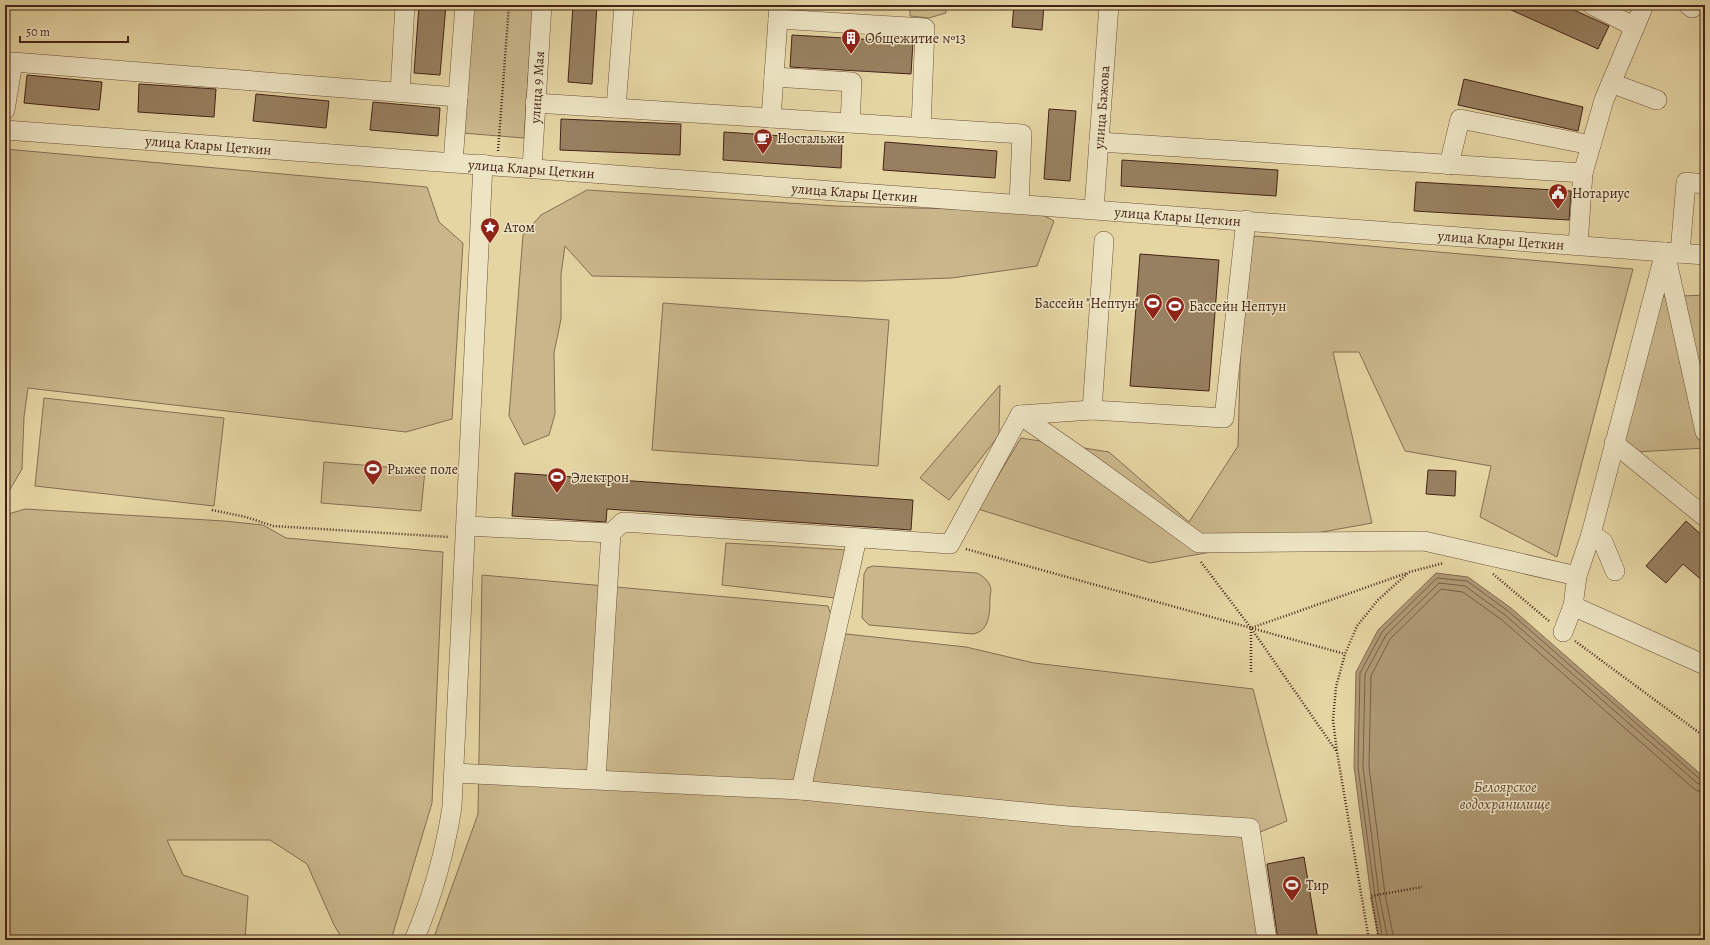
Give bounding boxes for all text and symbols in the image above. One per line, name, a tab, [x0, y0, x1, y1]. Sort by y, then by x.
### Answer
scale bar	[20, 18, 128, 44]
text: 50 m	[26, 24, 50, 40]
building icon: Общежитие №13	[840, 27, 862, 55]
place label: Общежитие №13	[865, 29, 966, 48]
street label: улица 9 Мая	[525, 50, 549, 125]
street label: улица Бажова	[1089, 64, 1114, 151]
cafe icon: Ностальжи	[752, 127, 774, 155]
place label: Ностальжи	[777, 129, 845, 148]
street label: улица Клары Цеткин	[144, 131, 272, 159]
street label: улица Клары Цеткин	[467, 155, 595, 183]
street label: улица Клары Цеткин	[790, 178, 919, 207]
public building icon: Нотариус	[1547, 182, 1569, 210]
place label: Нотариус	[1572, 184, 1630, 203]
street label: улица Клары Цеткин	[1113, 202, 1242, 230]
place icon: Атом	[479, 216, 501, 244]
place label: Атом	[503, 218, 535, 237]
street label: улица Клары Цеткин	[1436, 226, 1565, 254]
sports icon: Бассейн "Нептун"	[1142, 292, 1164, 320]
place label: Бассейн "Нептун"	[1034, 294, 1139, 313]
sports icon: Бассейн Нептун	[1164, 295, 1186, 323]
place label: Бассейн Нептун	[1189, 297, 1286, 316]
sports icon: Рыжее поле	[362, 458, 384, 486]
place label: Рыжее поле	[387, 460, 458, 479]
sports icon: Электрон	[546, 466, 568, 494]
place label: Электрон	[571, 468, 629, 487]
water label: Белоярское водохранилище	[1460, 777, 1551, 814]
sports icon: Тир	[1281, 874, 1303, 902]
place label: Тир	[1306, 876, 1329, 895]

